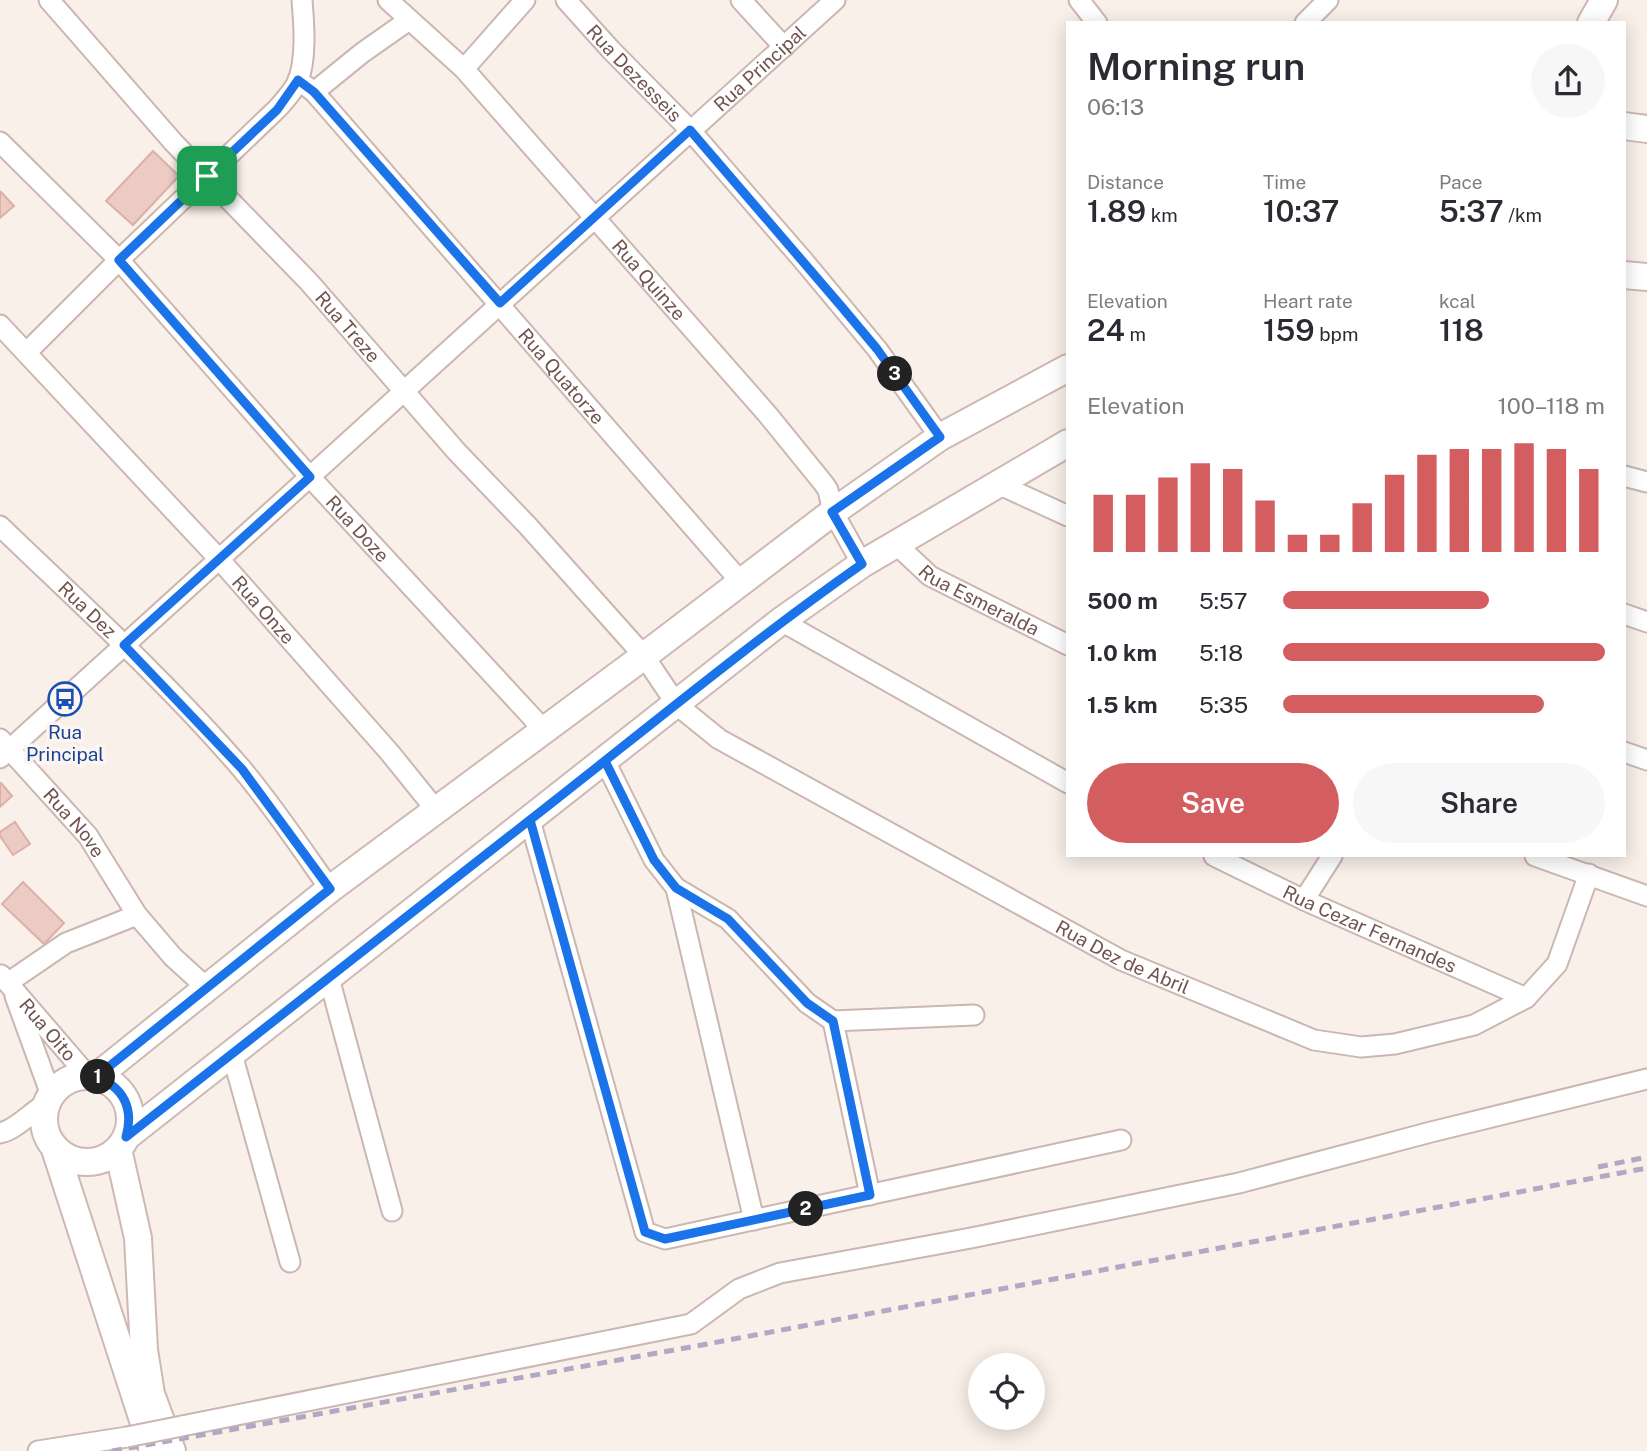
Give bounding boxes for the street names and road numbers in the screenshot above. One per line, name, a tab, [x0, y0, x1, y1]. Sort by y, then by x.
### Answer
street label: Rua Dezesseis	[582, 20, 686, 126]
street label: Rua Principal	[709, 21, 810, 116]
street label: Rua Quinze	[608, 235, 690, 324]
street label: Rua Treze	[311, 287, 385, 367]
street label: Rua Quatorze	[514, 324, 609, 429]
street label: Rua Doze	[322, 491, 394, 566]
street label: Rua Esmeralda	[914, 560, 1043, 640]
street label: Rua Onze	[228, 571, 299, 648]
street label: Rua Dez	[54, 577, 121, 642]
street label: Rua Nove	[39, 784, 109, 861]
street label: Rua Cezar Fernandes	[1279, 880, 1460, 977]
street label: Rua Dez de Abril	[1052, 915, 1193, 998]
street label: Rua Oito	[15, 994, 81, 1065]

